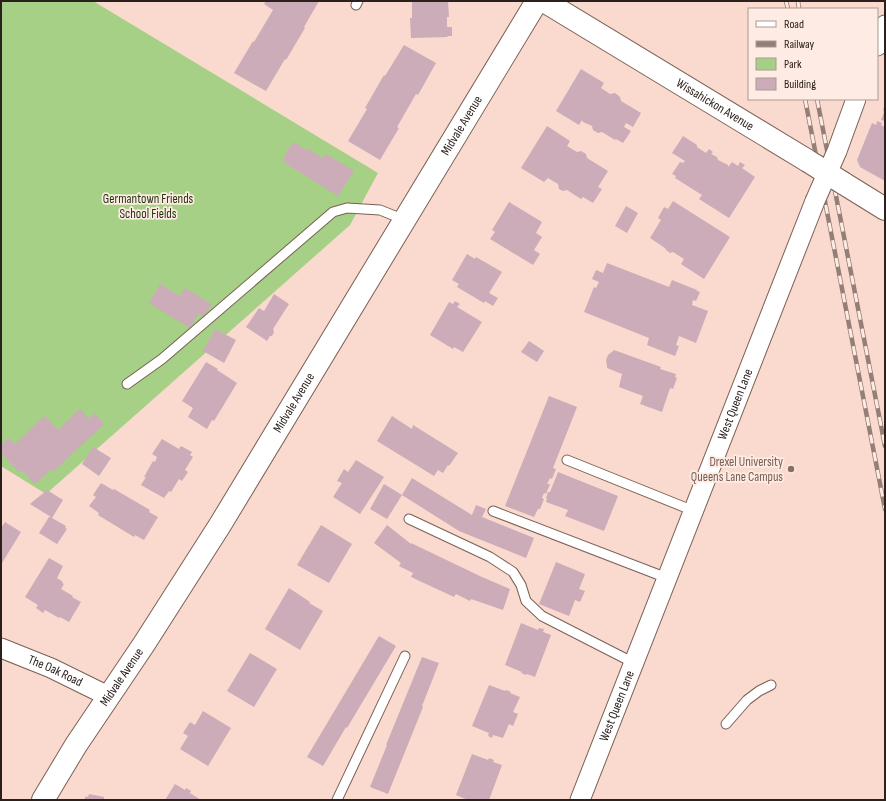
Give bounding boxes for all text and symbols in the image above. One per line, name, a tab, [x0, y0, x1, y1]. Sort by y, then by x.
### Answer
legend	[748, 8, 878, 100]
text: Road	[784, 17, 804, 32]
text: Railway	[784, 37, 815, 52]
text: Park	[784, 57, 802, 72]
street label: Wissahickon Avenue	[673, 75, 757, 134]
text: Building	[784, 77, 816, 92]
street label: Midvale Avenue	[437, 93, 486, 158]
park label: Germantown Friends School Fields	[103, 191, 194, 222]
street label: West Queen Lane	[714, 367, 756, 442]
street label: Midvale Avenue	[270, 370, 318, 436]
place label: Drexel University Queens Lane Campus	[691, 454, 783, 485]
marker: Drexel University Queens Lane Campus	[786, 464, 796, 474]
street label: Midvale Avenue	[96, 645, 147, 709]
street label: The Oak Road	[26, 652, 85, 690]
street label: West Queen Lane	[596, 668, 638, 744]

